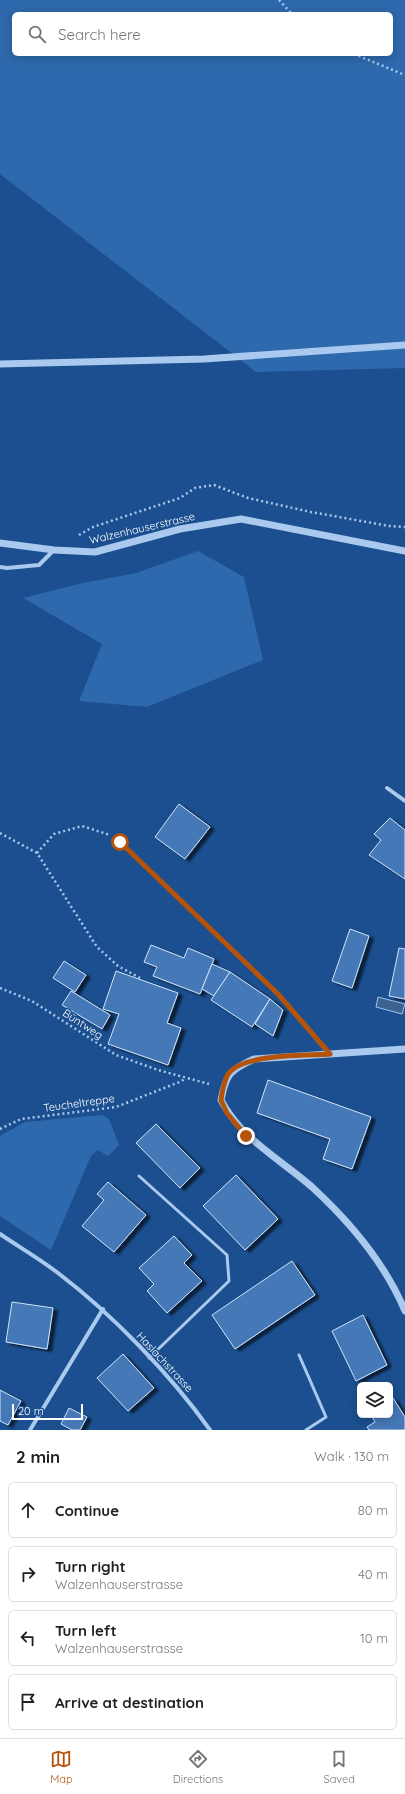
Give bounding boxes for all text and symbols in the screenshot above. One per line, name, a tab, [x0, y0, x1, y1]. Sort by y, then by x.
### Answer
search box	[12, 12, 393, 56]
icon: search	[26, 23, 48, 45]
text: Search here	[58, 25, 141, 44]
street label: Walzenhauserstrasse	[88, 509, 196, 547]
route start	[111, 833, 129, 851]
street label: Büntweg	[60, 1006, 106, 1042]
street label: Teucheltreppe	[42, 1091, 116, 1115]
route end	[237, 1127, 255, 1145]
street label: Haslachstrasse	[134, 1329, 196, 1395]
map controls	[357, 1382, 393, 1418]
button: layers	[357, 1382, 393, 1418]
scale bar	[12, 1402, 83, 1421]
text: 20 m	[18, 1404, 44, 1418]
text: 2 min	[16, 1446, 60, 1467]
text: Walk · 130 m	[314, 1448, 389, 1464]
icon: ahead	[17, 1499, 39, 1521]
text: Continue	[55, 1501, 119, 1520]
text: 80 m	[358, 1502, 388, 1518]
text: Turn right	[55, 1557, 126, 1576]
icon: right	[17, 1563, 39, 1585]
text: 40 m	[358, 1566, 388, 1582]
text: Walzenhauserstrasse	[55, 1576, 183, 1592]
text: Turn left	[55, 1621, 117, 1640]
icon: left	[17, 1627, 39, 1649]
text: 10 m	[360, 1630, 388, 1646]
text: Walzenhauserstrasse	[55, 1640, 183, 1656]
icon: arrive	[17, 1691, 39, 1713]
text: Arrive at destination	[55, 1693, 204, 1712]
tab: Map	[50, 1748, 73, 1786]
tab: Directions	[173, 1748, 223, 1786]
tab: Saved	[323, 1748, 355, 1786]

